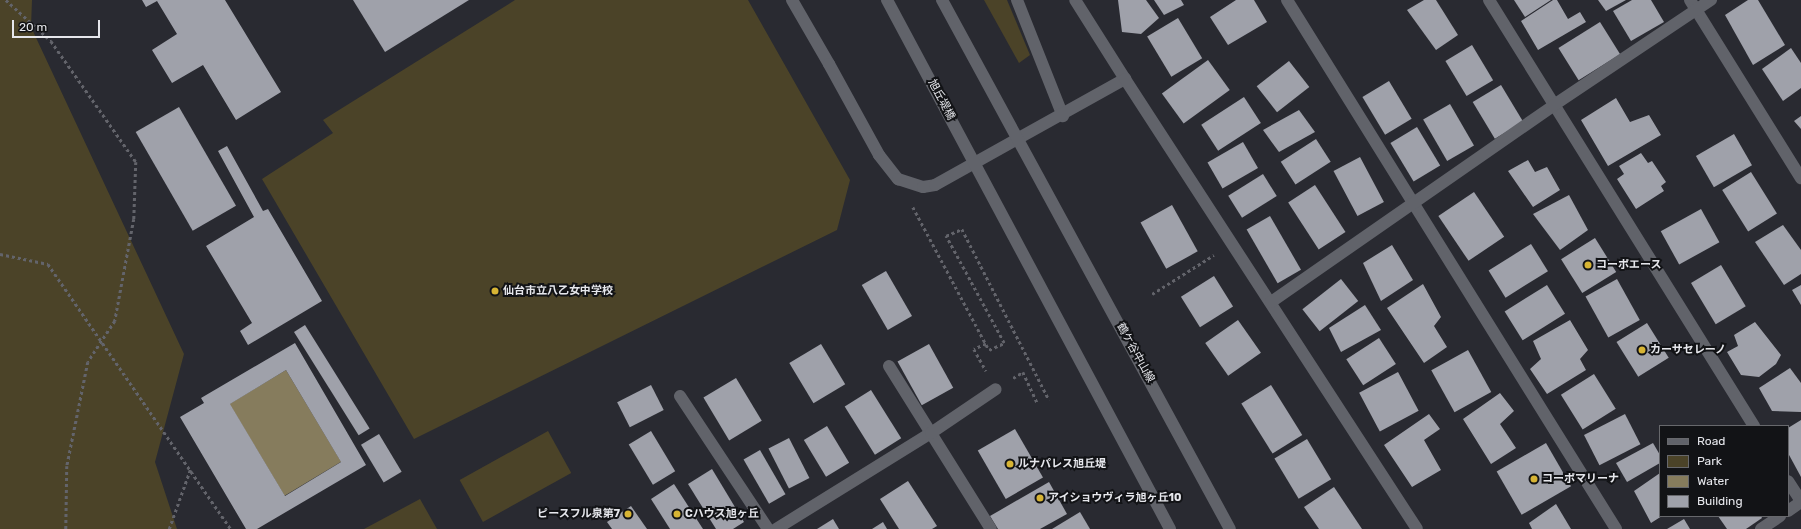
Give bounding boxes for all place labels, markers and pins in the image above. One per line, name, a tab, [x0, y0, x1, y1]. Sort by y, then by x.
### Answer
place label: コーポエース	[1596, 258, 1662, 272]
marker: コーポエース	[1583, 260, 1593, 270]
place label: 仙台市立八乙女中学校	[503, 284, 613, 298]
marker: 仙台市立八乙女中学校	[490, 286, 500, 296]
place label: カーサセレーノ	[1650, 343, 1727, 357]
marker: カーサセレーノ	[1637, 345, 1647, 355]
place label: ルナパレス旭丘堤	[1018, 457, 1106, 471]
marker: ルナパレス旭丘堤	[1005, 459, 1015, 469]
place label: コーポマリーナ	[1542, 472, 1619, 486]
marker: コーポマリーナ	[1529, 474, 1539, 484]
place label: アイショウヴィラ旭ヶ丘10	[1048, 491, 1182, 505]
marker: アイショウヴィラ旭ヶ丘10	[1035, 493, 1045, 503]
place label: ピースフル泉第7	[537, 507, 620, 521]
place label: Cハウス旭ヶ丘	[685, 507, 759, 521]
marker: ピースフル泉第7	[623, 509, 633, 519]
marker: Cハウス旭ヶ丘	[672, 509, 682, 519]

